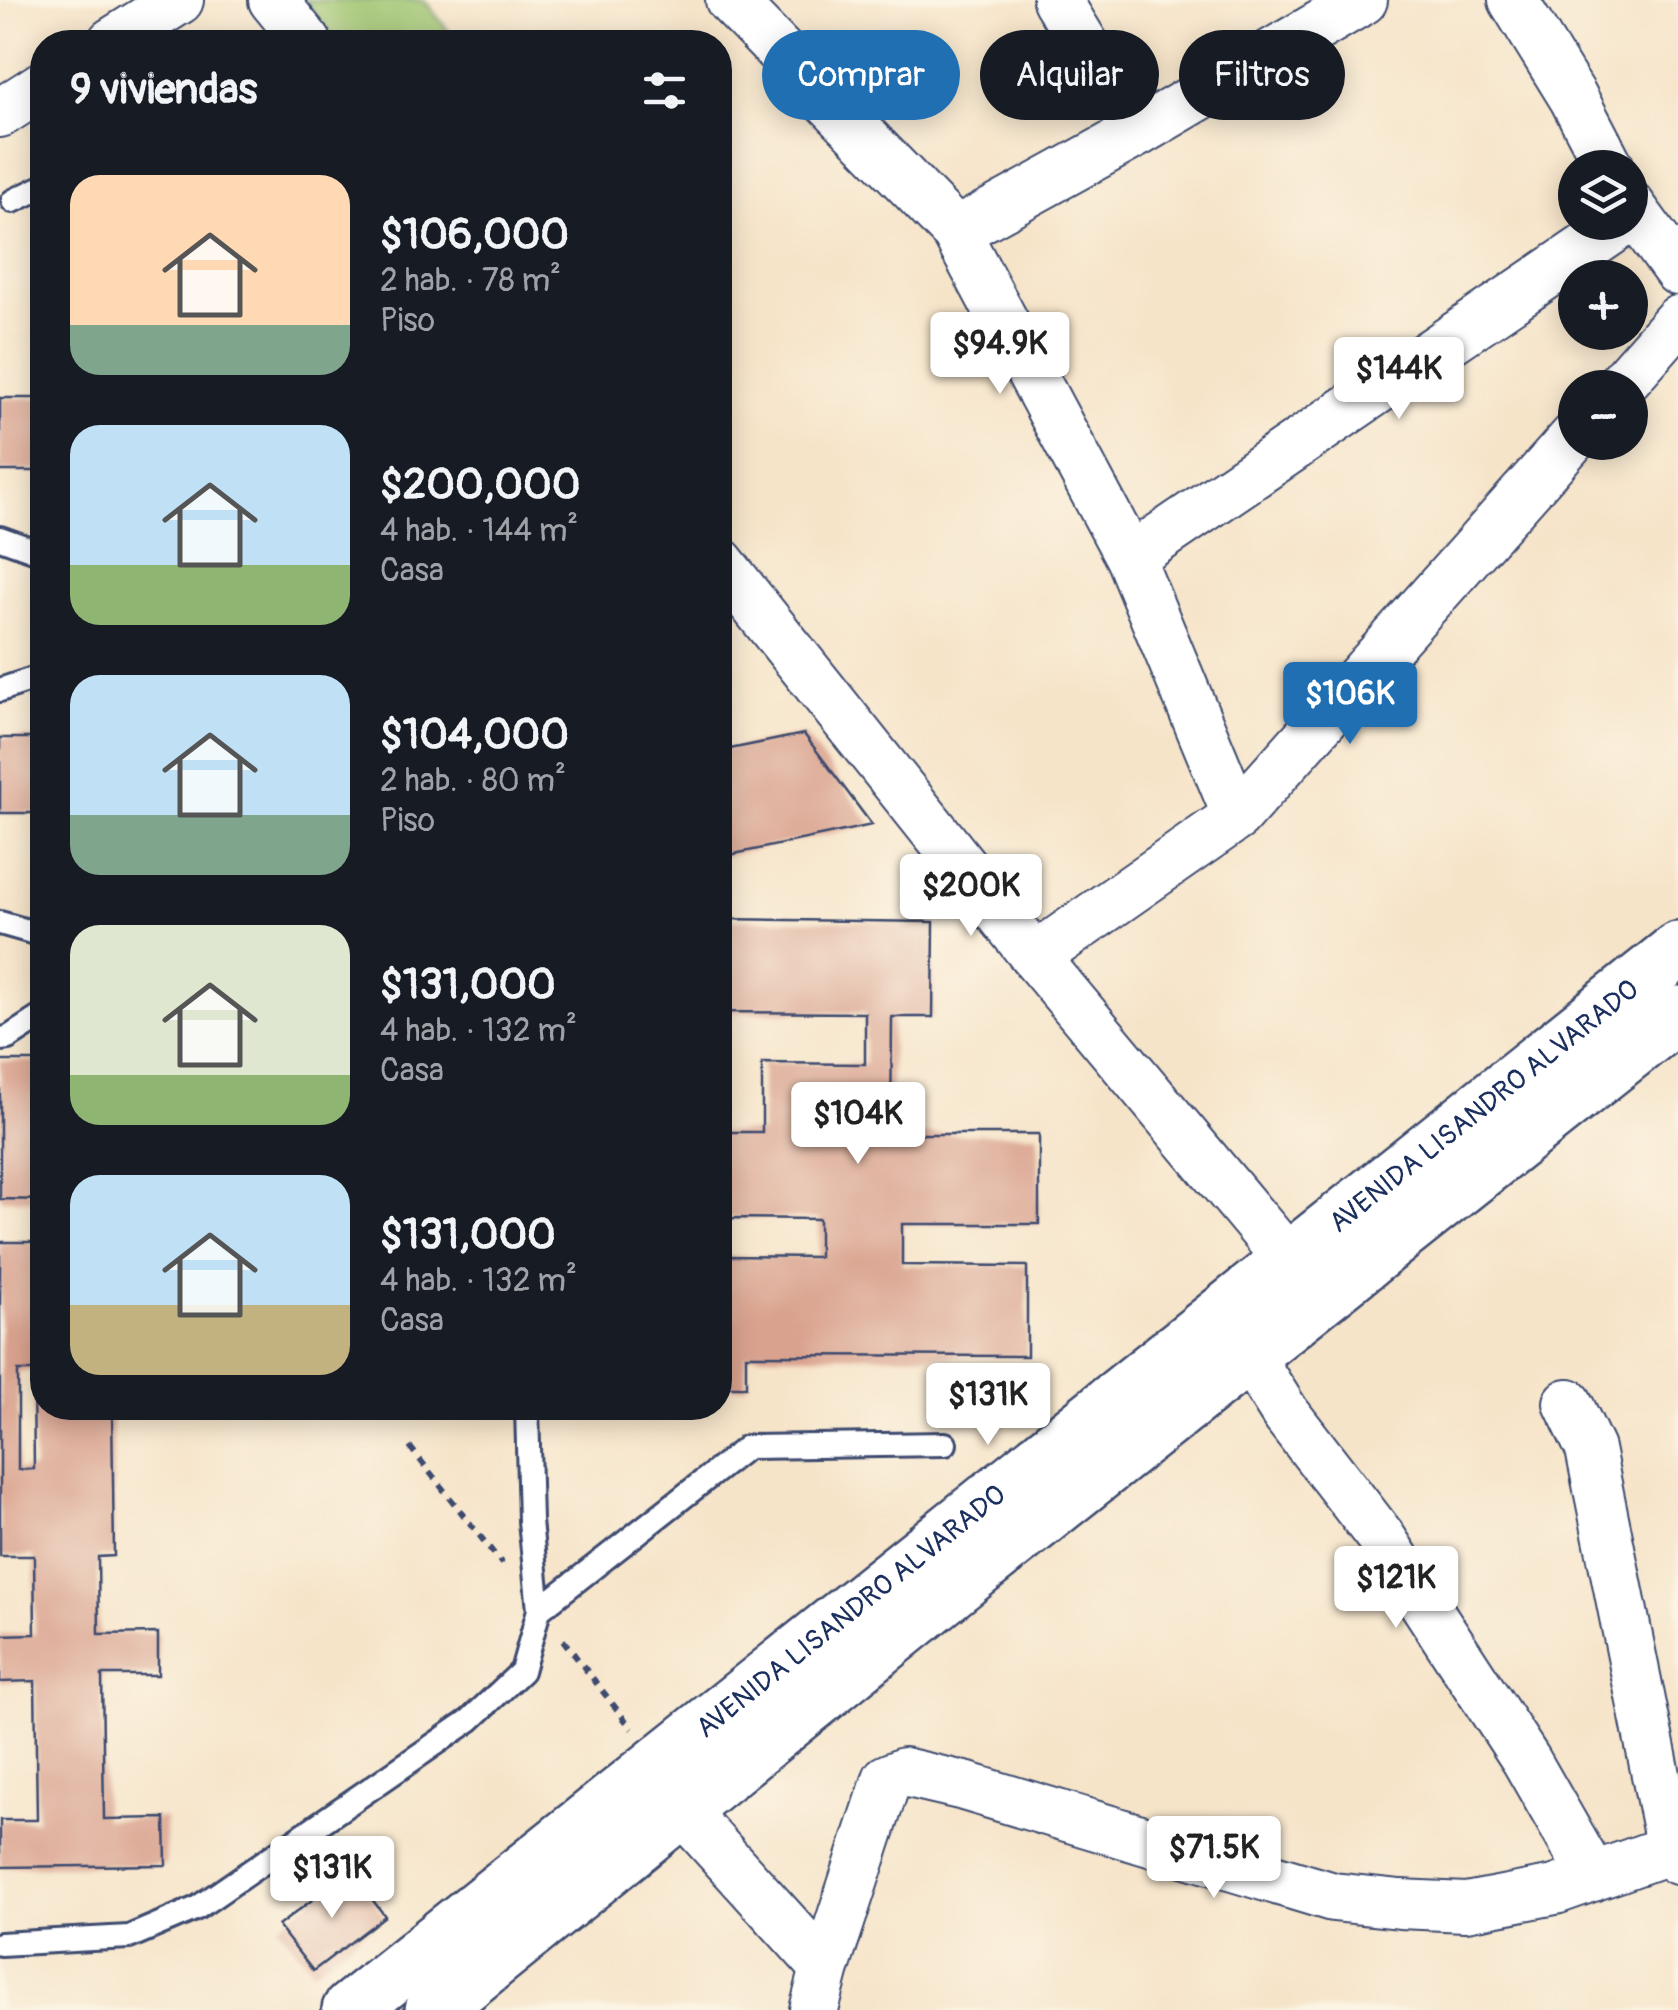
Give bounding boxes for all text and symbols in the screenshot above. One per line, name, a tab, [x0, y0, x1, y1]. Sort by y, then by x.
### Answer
chip: Comprar	[762, 30, 960, 120]
chip: Alquilar	[980, 30, 1159, 120]
chip: Filtros	[1179, 30, 1345, 120]
icon: filters	[637, 63, 692, 118]
text: 9 viviendas	[70, 64, 257, 116]
map controls	[1558, 150, 1648, 460]
button: layers	[1558, 150, 1648, 240]
text: $106,000	[380, 209, 569, 261]
icon: home	[150, 215, 270, 335]
button: +	[1558, 260, 1648, 350]
text: 2 hab. · 78 m²	[380, 261, 561, 301]
text: Piso	[380, 301, 435, 341]
pin: $94.9K	[919, 312, 1081, 397]
text: $94.9K	[952, 324, 1048, 364]
pin: $144K	[1329, 337, 1469, 422]
text: $144K	[1356, 349, 1442, 389]
button: −	[1558, 370, 1648, 460]
text: $200,000	[380, 459, 580, 511]
icon: home	[150, 465, 270, 585]
text: 4 hab. · 144 m²	[380, 511, 578, 551]
text: Casa	[380, 551, 444, 591]
pin: $106K	[1280, 662, 1420, 747]
text: $106K	[1305, 674, 1395, 714]
text: $104,000	[380, 709, 569, 761]
icon: home	[150, 715, 270, 835]
text: 2 hab. · 80 m²	[380, 761, 566, 801]
text: Piso	[380, 801, 435, 841]
pin: $200K	[901, 854, 1041, 939]
text: $200K	[922, 866, 1020, 906]
text: $131,000	[380, 959, 556, 1011]
icon: home	[150, 965, 270, 1085]
street label: AVENIDA LISANDRO ALVARADO	[1322, 972, 1646, 1241]
text: 4 hab. · 132 m²	[380, 1011, 577, 1051]
text: Casa	[380, 1051, 444, 1091]
pin: $104K	[788, 1082, 928, 1167]
text: $104K	[813, 1094, 903, 1134]
text: $131,000	[380, 1209, 556, 1261]
icon: home	[150, 1215, 270, 1335]
text: 4 hab. · 132 m²	[380, 1261, 577, 1301]
text: Casa	[380, 1301, 444, 1341]
pin: $131K	[918, 1363, 1058, 1448]
text: $131K	[948, 1375, 1028, 1415]
street label: AVENIDA LISANDRO ALVARADO	[689, 1478, 1013, 1746]
pin: $121K	[1326, 1546, 1466, 1631]
text: $121K	[1356, 1558, 1436, 1598]
pin: $71.5K	[1133, 1816, 1295, 1901]
text: $71.5K	[1169, 1828, 1259, 1868]
pin: $131K	[262, 1836, 402, 1921]
text: $131K	[292, 1848, 372, 1888]

